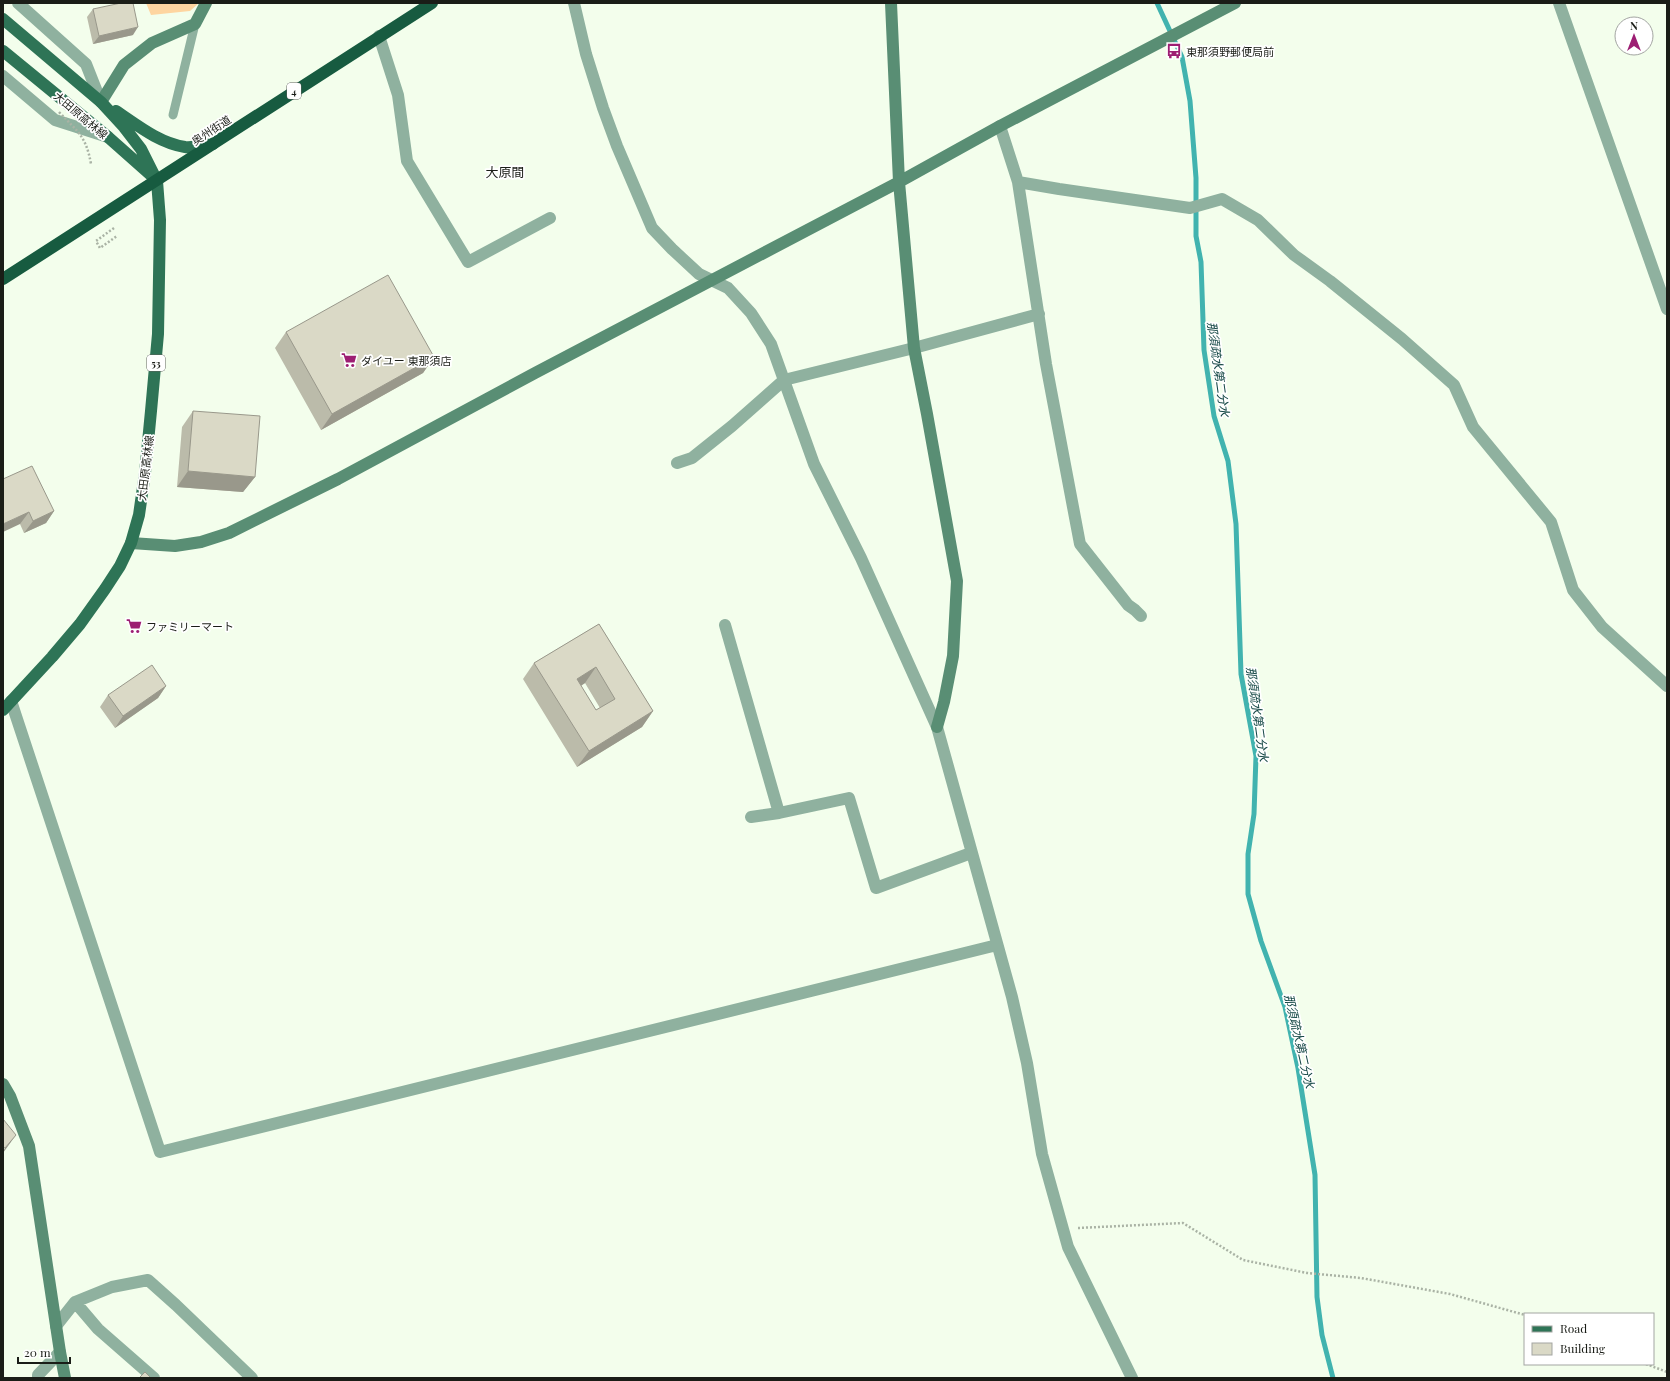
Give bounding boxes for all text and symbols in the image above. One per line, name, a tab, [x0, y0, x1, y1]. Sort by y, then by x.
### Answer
north arrow	[1614, 16, 1654, 56]
text: N	[1630, 18, 1638, 33]
bus stop icon: 東那須野郵便局前	[1165, 42, 1183, 60]
place label: 東那須野郵便局前	[1186, 44, 1274, 59]
road number: 4	[287, 83, 301, 99]
street label: 大田原高林線	[51, 88, 111, 142]
street label: 奥州街道	[188, 112, 234, 148]
district label: 大原間	[485, 163, 525, 180]
water label: 那須疏水第二分水	[1204, 320, 1234, 420]
supermarket icon: ダイユー 東那須店	[340, 351, 358, 369]
place label: ダイユー 東那須店	[361, 353, 452, 368]
road number: 53	[147, 355, 165, 371]
street label: 大田原高林線	[134, 434, 156, 502]
supermarket icon: ファミリーマート	[125, 617, 143, 635]
place label: ファミリーマート	[146, 619, 234, 634]
water label: 那須疏水第二分水	[1243, 665, 1273, 765]
water label: 那須疏水第二分水	[1281, 992, 1319, 1092]
legend	[1524, 1313, 1654, 1365]
text: Road	[1560, 1320, 1587, 1336]
scale bar	[18, 1339, 70, 1365]
text: Building	[1560, 1340, 1606, 1356]
text: 20 m	[24, 1344, 51, 1360]

